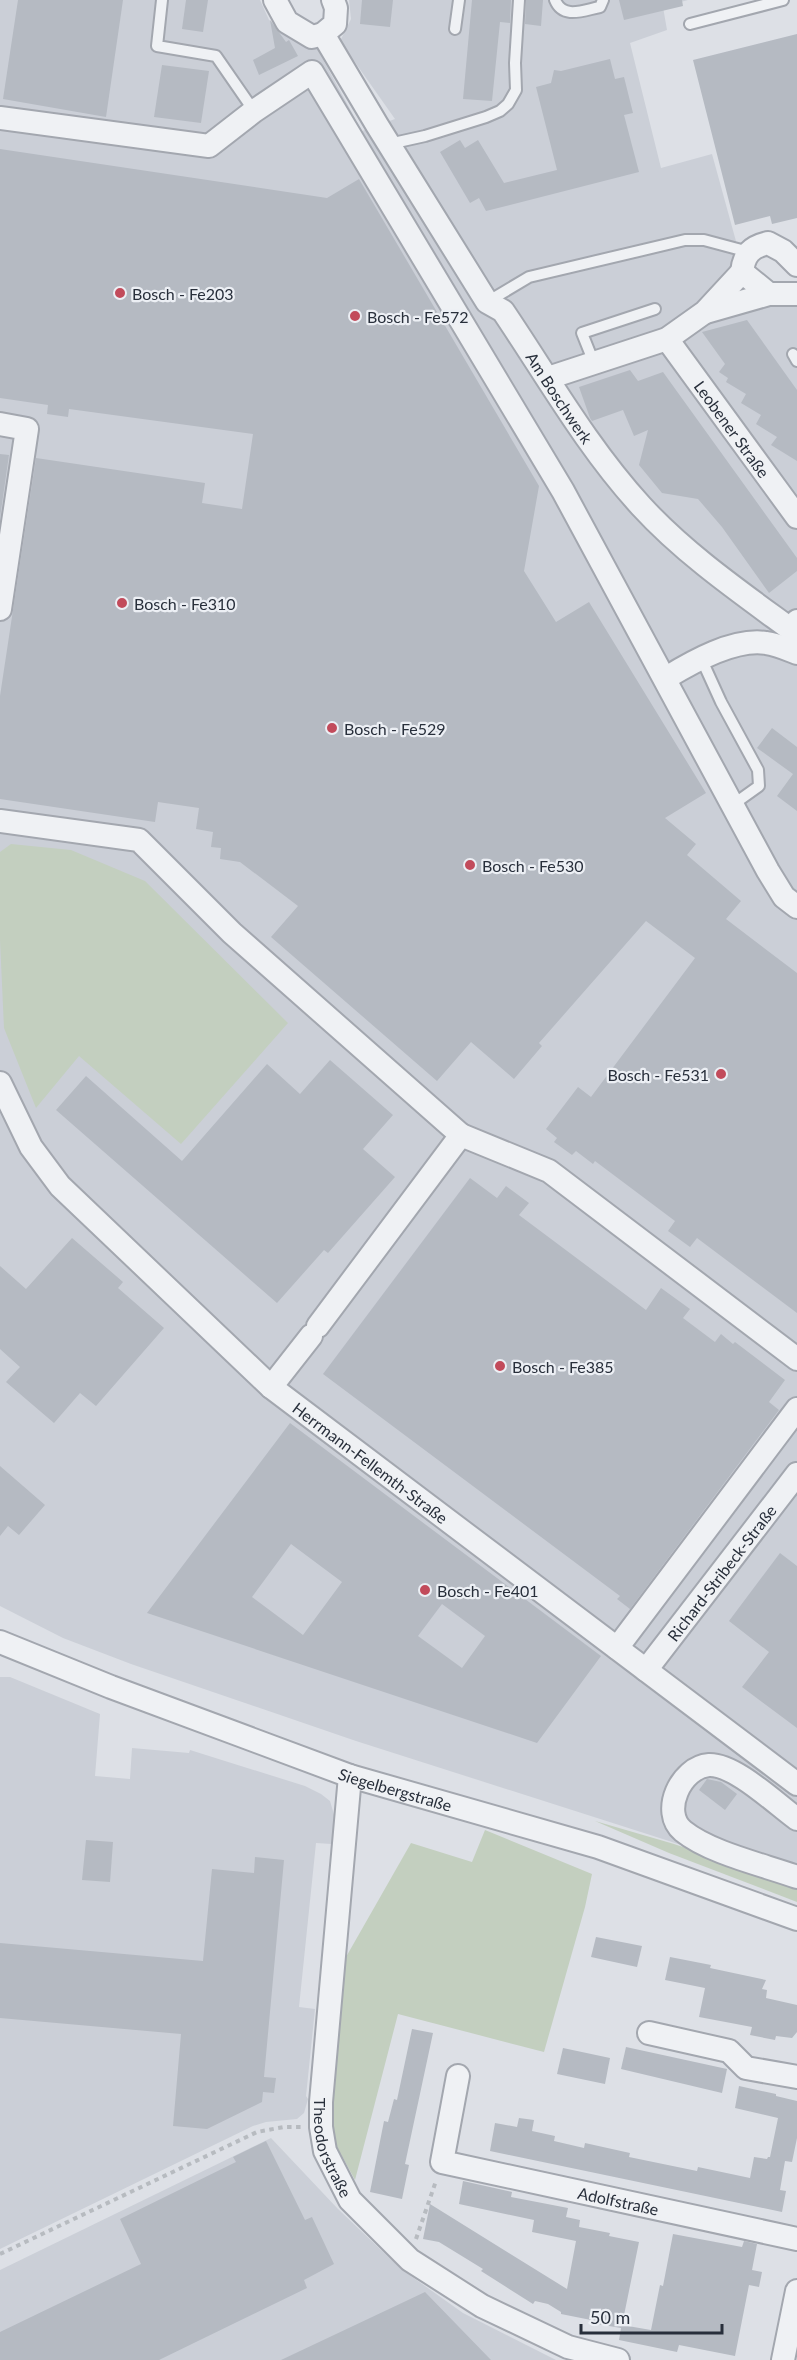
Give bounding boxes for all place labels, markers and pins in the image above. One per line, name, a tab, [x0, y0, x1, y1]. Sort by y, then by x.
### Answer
place label: Bosch - Fe203	[132, 284, 234, 303]
marker: Bosch - Fe203	[113, 286, 127, 300]
place label: Bosch - Fe572	[367, 307, 469, 326]
marker: Bosch - Fe572	[348, 309, 362, 323]
place label: Bosch - Fe310	[134, 594, 236, 613]
marker: Bosch - Fe310	[115, 596, 129, 610]
place label: Bosch - Fe529	[344, 719, 446, 738]
marker: Bosch - Fe529	[325, 721, 339, 735]
place label: Bosch - Fe530	[482, 856, 584, 875]
marker: Bosch - Fe530	[463, 858, 477, 872]
place label: Bosch - Fe531	[607, 1065, 709, 1084]
marker: Bosch - Fe531	[714, 1067, 728, 1081]
place label: Bosch - Fe385	[512, 1357, 614, 1376]
marker: Bosch - Fe385	[493, 1359, 507, 1373]
place label: Bosch - Fe401	[437, 1581, 539, 1600]
marker: Bosch - Fe401	[418, 1583, 432, 1597]

